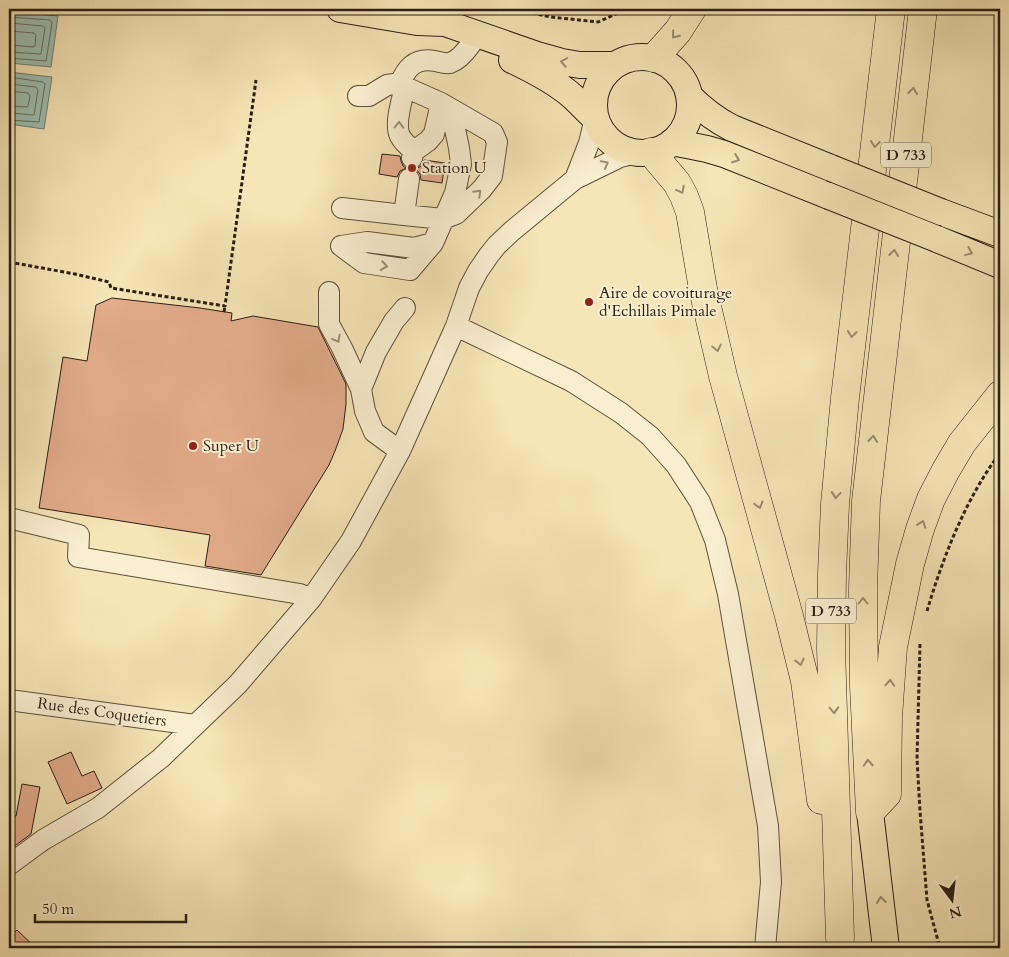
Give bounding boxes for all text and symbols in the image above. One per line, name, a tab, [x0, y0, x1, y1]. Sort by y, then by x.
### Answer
one-way arrow	[671, 29, 680, 38]
one-way arrow	[560, 58, 569, 68]
one-way arrow	[907, 87, 918, 95]
one-way arrow	[394, 121, 404, 129]
one-way arrow	[870, 140, 881, 148]
road number: D 733	[881, 142, 931, 168]
one-way arrow	[731, 153, 740, 163]
place label: Station U	[422, 157, 487, 179]
one-way arrow	[600, 160, 609, 170]
marker: Station U	[406, 162, 418, 174]
one-way arrow	[675, 185, 685, 194]
one-way arrow	[472, 190, 481, 199]
one-way arrow	[964, 246, 973, 256]
one-way arrow	[888, 248, 899, 256]
one-way arrow	[380, 260, 388, 271]
place label: Aire de covoiturage d'Echillais Pimale	[599, 282, 732, 322]
marker: Aire de covoiturage d'Echillais Pimale	[583, 296, 595, 308]
one-way arrow	[847, 330, 858, 338]
one-way arrow	[331, 334, 341, 343]
one-way arrow	[711, 344, 722, 353]
one-way arrow	[867, 434, 878, 442]
place label: Super U	[203, 435, 259, 457]
marker: Super U	[187, 440, 199, 452]
one-way arrow	[831, 492, 842, 500]
one-way arrow	[753, 501, 763, 509]
one-way arrow	[916, 520, 926, 529]
one-way arrow	[858, 597, 868, 604]
road number: D 733	[806, 598, 856, 624]
one-way arrow	[794, 658, 805, 667]
one-way arrow	[884, 679, 895, 687]
street label: Rue des Coquetiers	[36, 692, 168, 732]
one-way arrow	[828, 707, 839, 715]
one-way arrow	[862, 759, 873, 767]
north arrow	[926, 874, 976, 924]
scale bar	[35, 892, 186, 924]
one-way arrow	[876, 896, 887, 904]
text: 50 m	[42, 899, 74, 919]
text: N	[947, 901, 964, 923]

